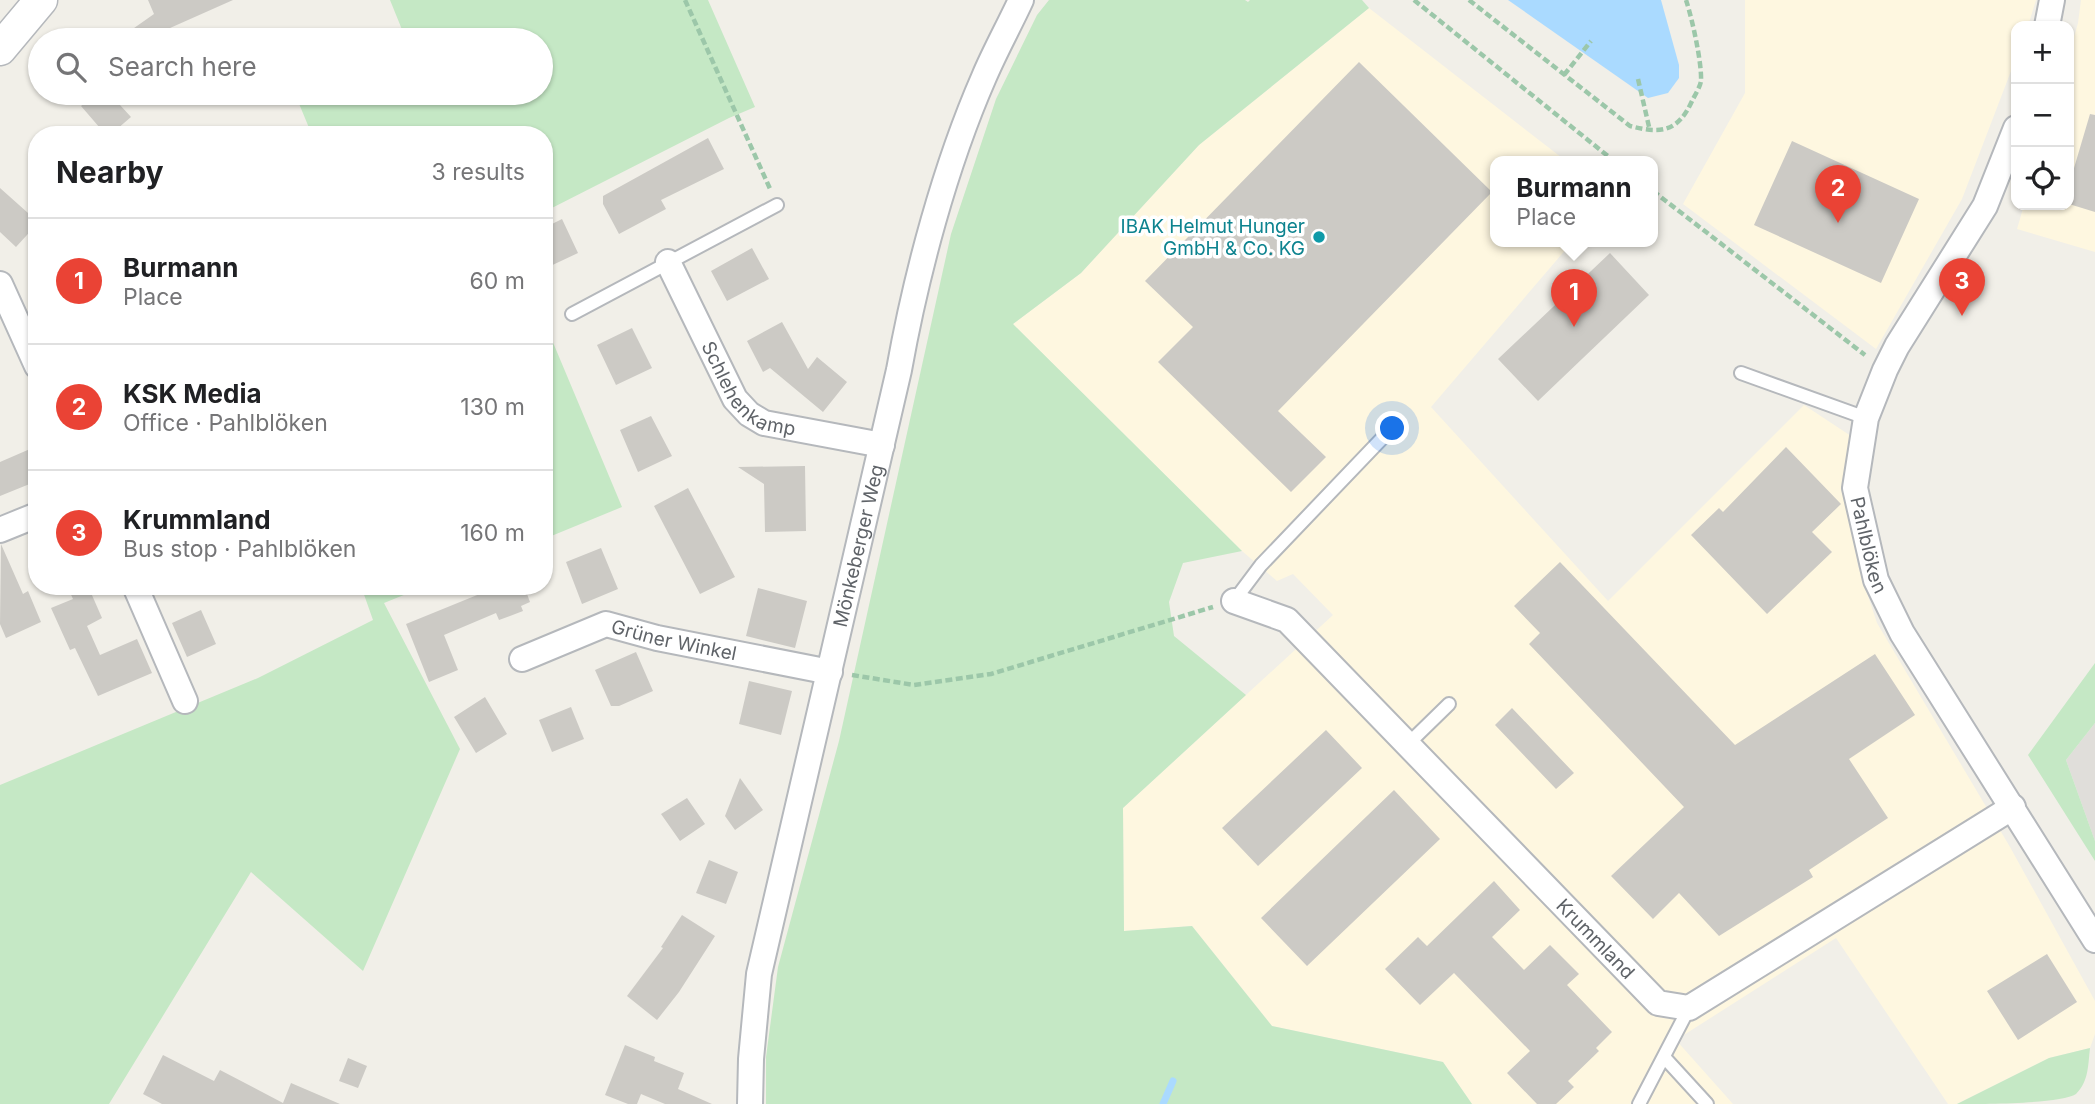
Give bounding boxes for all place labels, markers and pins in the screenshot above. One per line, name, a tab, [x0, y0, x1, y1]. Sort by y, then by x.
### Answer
pin: 2	[1815, 165, 1861, 223]
place label: IBAK Helmut Hunger GmbH & Co. KG	[1121, 215, 1305, 260]
marker: IBAK Helmut Hunger GmbH & Co. KG	[1311, 229, 1327, 245]
pin: 3	[1939, 258, 1985, 316]
pin: 1	[1551, 269, 1597, 327]

